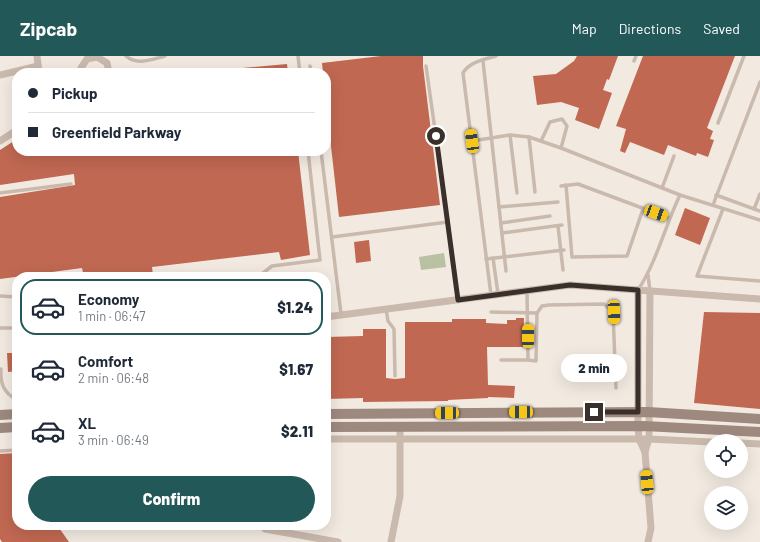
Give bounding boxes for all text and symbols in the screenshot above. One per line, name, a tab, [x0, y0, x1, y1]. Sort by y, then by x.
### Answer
text: Zipcab	[20, 17, 77, 40]
text: Map	[572, 20, 597, 37]
text: Directions	[619, 20, 681, 37]
text: Saved	[703, 20, 740, 37]
text: Pickup	[52, 84, 98, 102]
text: Greenfield Parkway	[52, 123, 181, 141]
route start	[427, 127, 445, 145]
car	[464, 128, 480, 154]
car	[643, 203, 669, 223]
icon: car	[30, 289, 66, 325]
text: Economy	[78, 290, 139, 308]
text: $1.24	[277, 298, 313, 316]
car	[608, 300, 620, 324]
text: 1 min · 06:47	[78, 308, 146, 324]
car	[522, 324, 534, 348]
icon: car	[30, 351, 66, 387]
text: Comfort	[78, 352, 133, 370]
callout: 2 min	[561, 354, 627, 382]
text: $1.67	[279, 360, 313, 378]
text: 2 min	[578, 360, 610, 376]
text: 2 min · 06:48	[78, 370, 149, 386]
route end	[585, 403, 603, 421]
car	[509, 406, 533, 418]
car	[435, 407, 459, 419]
icon: car	[30, 413, 66, 449]
text: XL	[78, 414, 96, 432]
text: $2.11	[281, 422, 313, 440]
text: 3 min · 06:49	[78, 432, 149, 448]
map controls	[704, 434, 748, 530]
button: locate	[704, 434, 748, 478]
car	[640, 470, 654, 494]
button: Confirm	[28, 476, 315, 522]
button: layers	[704, 486, 748, 530]

